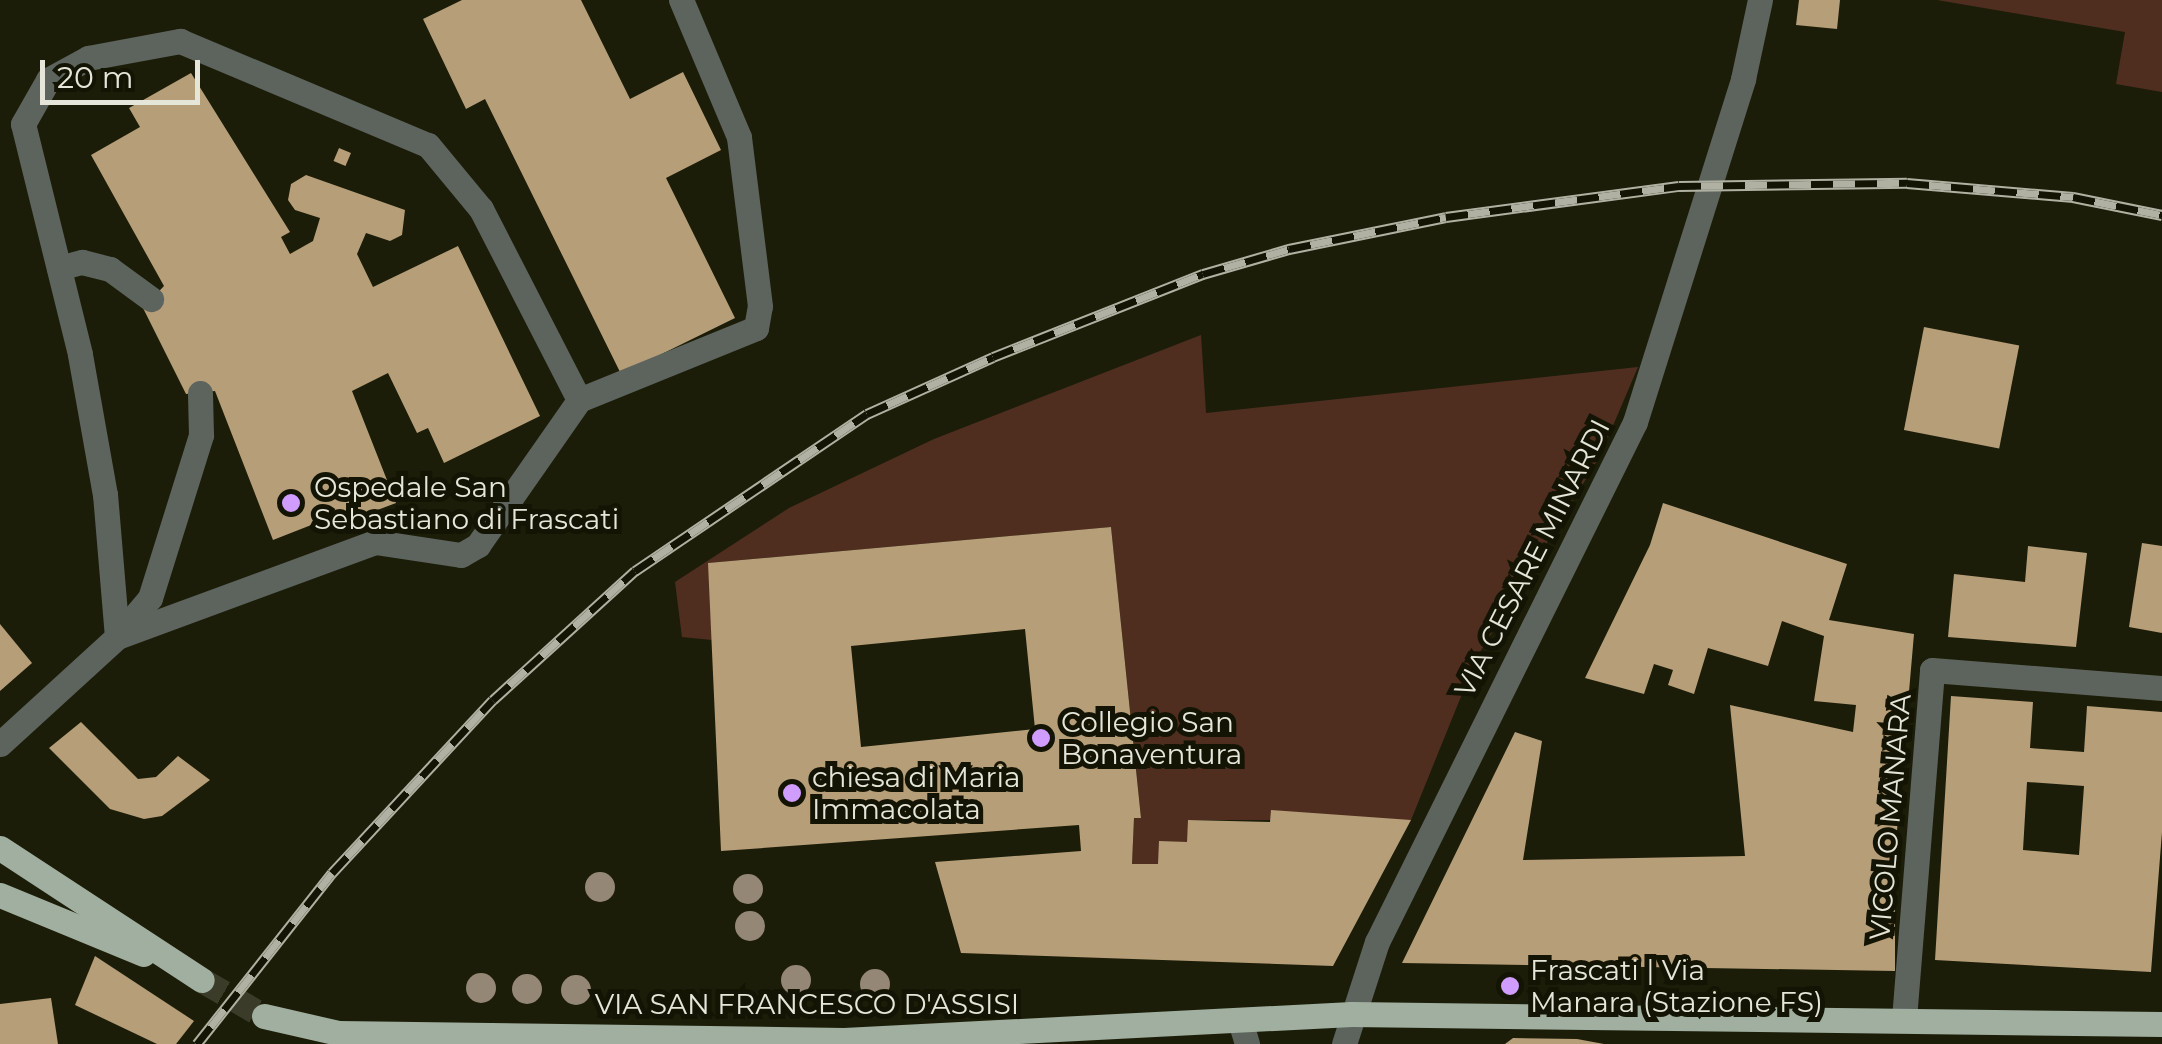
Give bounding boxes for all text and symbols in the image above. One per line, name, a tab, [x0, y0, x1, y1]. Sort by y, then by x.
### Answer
scale bar	[45, 40, 205, 102]
text: 20 m	[57, 59, 134, 96]
street label: VIA CESARE MINARDI	[1447, 414, 1617, 702]
place label: Ospedale San Sebastiano di Frascati	[314, 470, 619, 536]
marker: Ospedale San Sebastiano di Frascati	[278, 490, 304, 516]
street label: VICOLO MANARA	[1863, 693, 1917, 941]
place label: Collegio San Bonaventura	[1061, 705, 1242, 771]
marker: Collegio San Bonaventura	[1030, 727, 1052, 749]
place label: chiesa di Maria Immacolata	[812, 760, 1021, 826]
marker: chiesa di Maria Immacolata	[781, 782, 803, 804]
place label: Frascati | Via Manara (Stazione FS)	[1530, 953, 1823, 1019]
marker: Frascati | Via Manara (Stazione FS)	[1499, 975, 1521, 997]
street label: VIA SAN FRANCESCO D'ASSISI	[595, 987, 1019, 1021]

